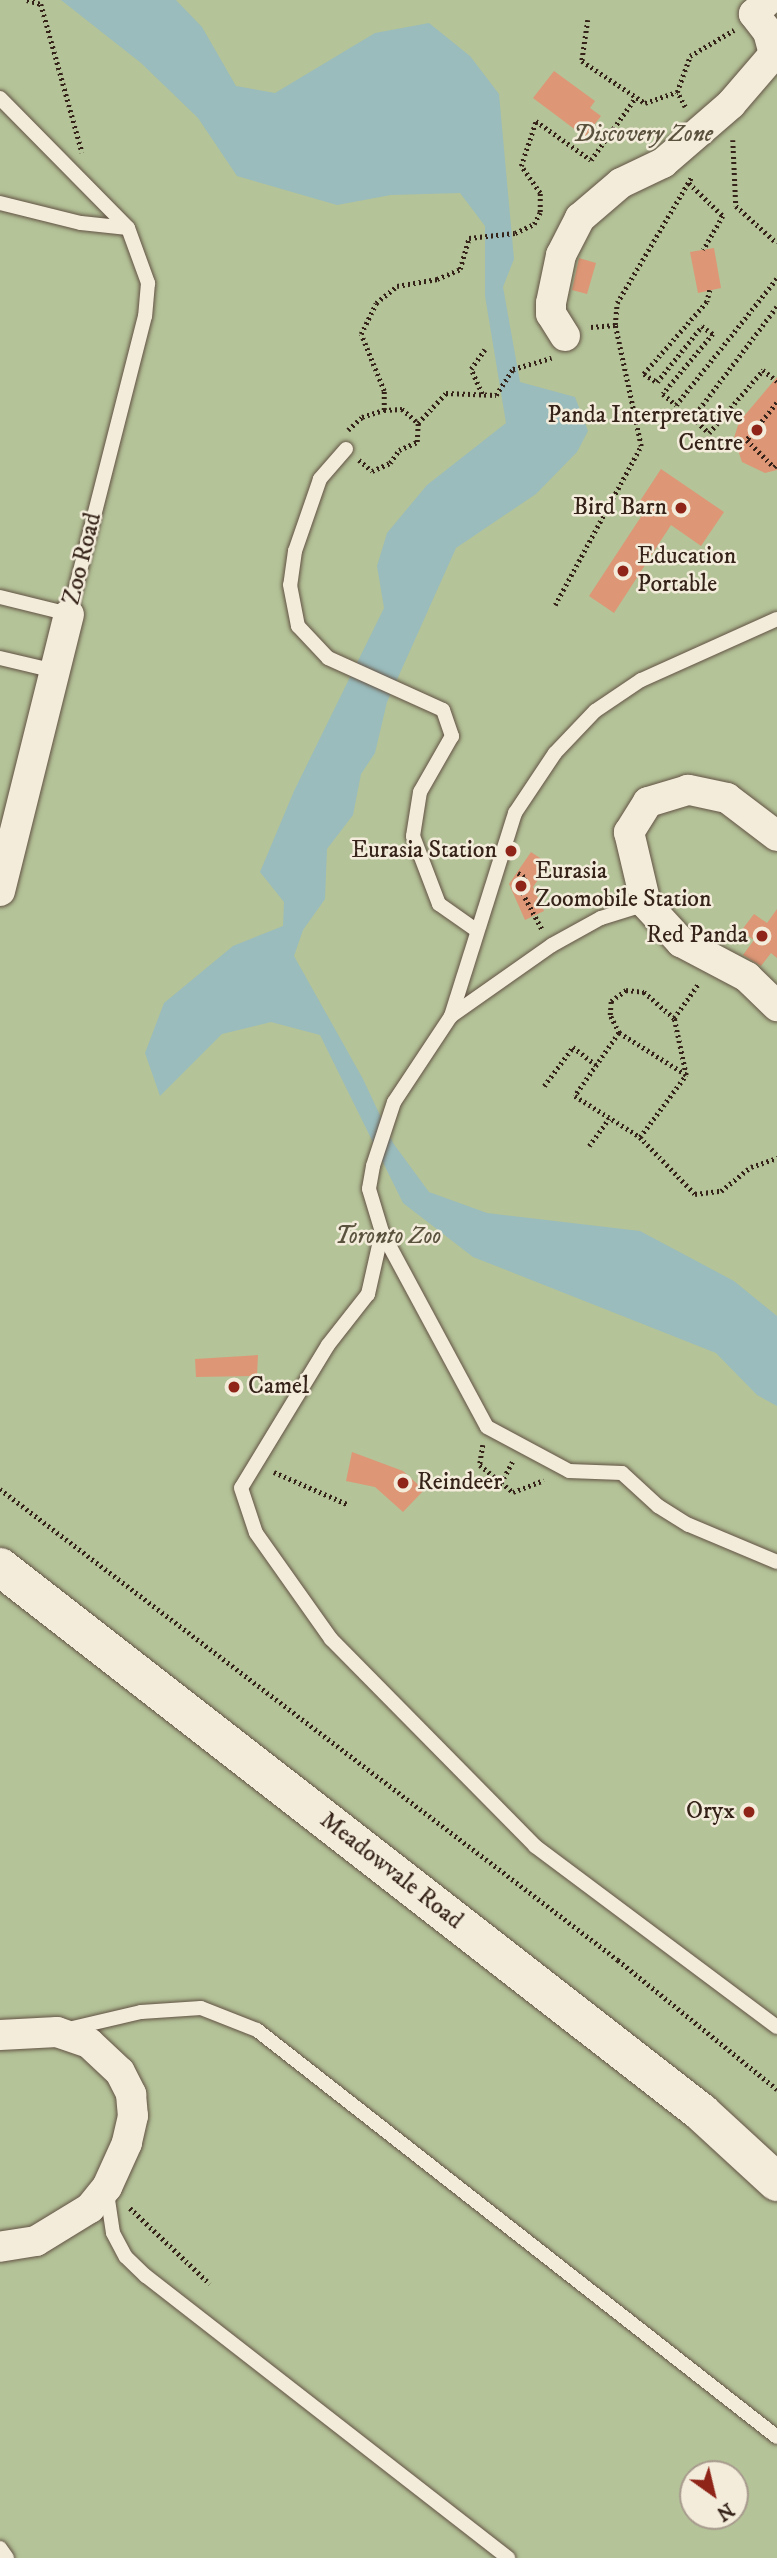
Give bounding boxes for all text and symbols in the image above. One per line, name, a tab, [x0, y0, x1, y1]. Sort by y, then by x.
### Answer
park label: Discovery Zone	[573, 121, 713, 149]
place label: Panda Interpretative Centre	[547, 402, 743, 458]
marker: Panda Interpretative Centre	[749, 422, 765, 438]
place label: Bird Barn	[573, 494, 667, 522]
marker: Bird Barn	[673, 500, 689, 516]
street label: Zoo Road	[58, 510, 108, 608]
place label: Education Portable	[637, 543, 736, 599]
marker: Education Portable	[615, 563, 631, 579]
place label: Eurasia Station	[351, 837, 497, 865]
marker: Eurasia Station	[503, 843, 519, 859]
place label: Eurasia Zoomobile Station	[535, 858, 712, 914]
marker: Eurasia Zoomobile Station	[513, 878, 529, 894]
place label: Red Panda	[646, 922, 748, 950]
marker: Red Panda	[754, 928, 770, 944]
park label: Toronto Zoo	[335, 1223, 441, 1251]
place label: Camel	[248, 1373, 309, 1401]
marker: Camel	[226, 1379, 242, 1395]
place label: Reindeer	[417, 1469, 502, 1497]
marker: Reindeer	[395, 1475, 411, 1491]
place label: Oryx	[686, 1798, 735, 1826]
marker: Oryx	[741, 1804, 757, 1820]
street label: Meadowvale Road	[314, 1806, 468, 1936]
north arrow	[679, 2460, 749, 2530]
text: N	[712, 2497, 738, 2525]

